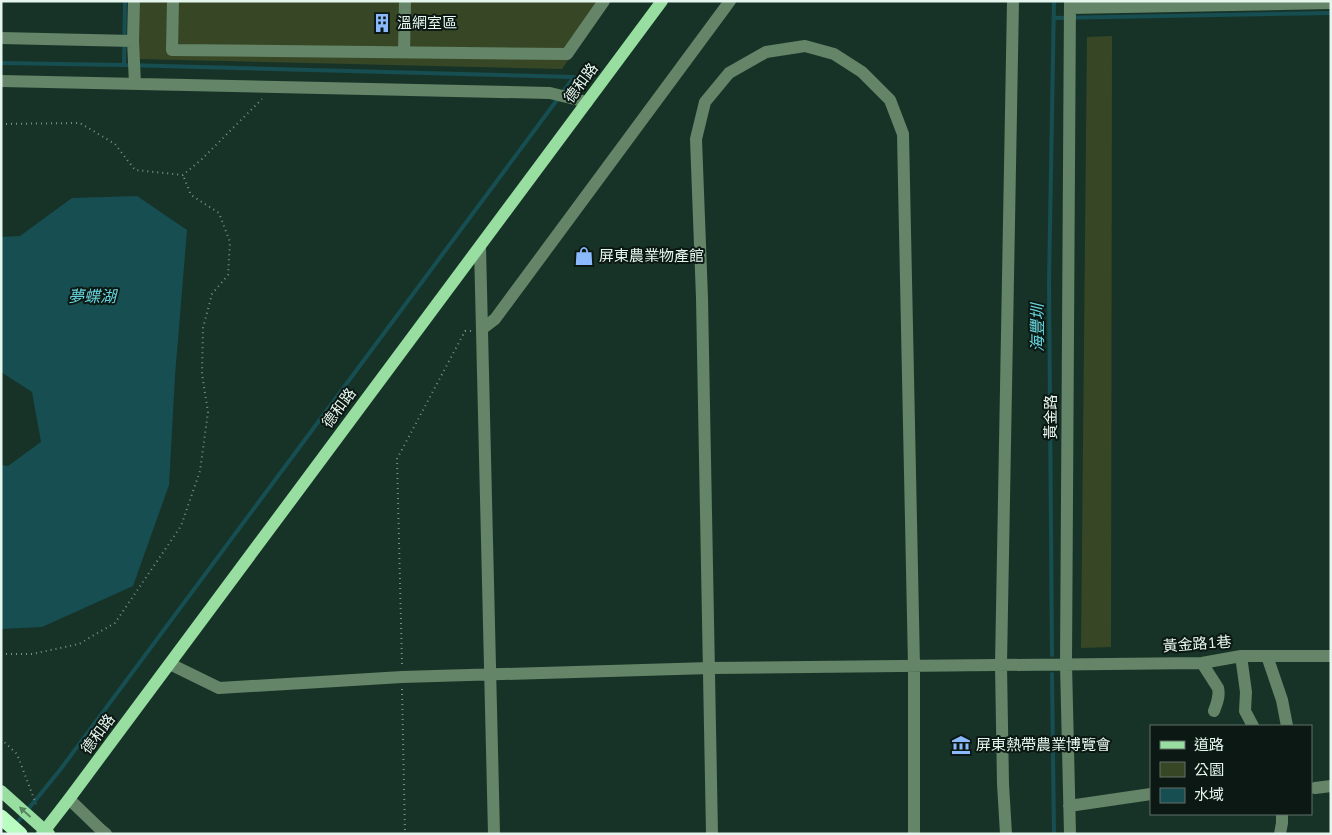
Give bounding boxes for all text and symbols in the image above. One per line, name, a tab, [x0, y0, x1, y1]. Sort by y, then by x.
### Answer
building icon: 溫網室區	[371, 12, 393, 34]
place label: 溫網室區	[397, 13, 457, 32]
street label: 德和路	[559, 59, 602, 106]
shop icon: 屏東農業物產館	[573, 245, 595, 267]
place label: 屏東農業物產館	[599, 246, 704, 265]
water label: 夢蝶湖	[68, 286, 119, 306]
water label: 海豐圳	[1027, 302, 1047, 352]
street label: 德和路	[317, 384, 360, 431]
street label: 黃金路	[1041, 394, 1060, 440]
street label: 黃金路1巷	[1162, 632, 1232, 655]
street label: 德和路	[76, 710, 119, 757]
legend	[1150, 725, 1312, 815]
museum icon: 屏東熱帶農業博覽會	[950, 734, 972, 756]
place label: 屏東熱帶農業博覽會	[976, 735, 1111, 754]
text: 道路	[1194, 735, 1224, 754]
text: 公園	[1194, 760, 1224, 779]
text: 水域	[1194, 785, 1224, 804]
one-way arrow	[20, 806, 32, 818]

